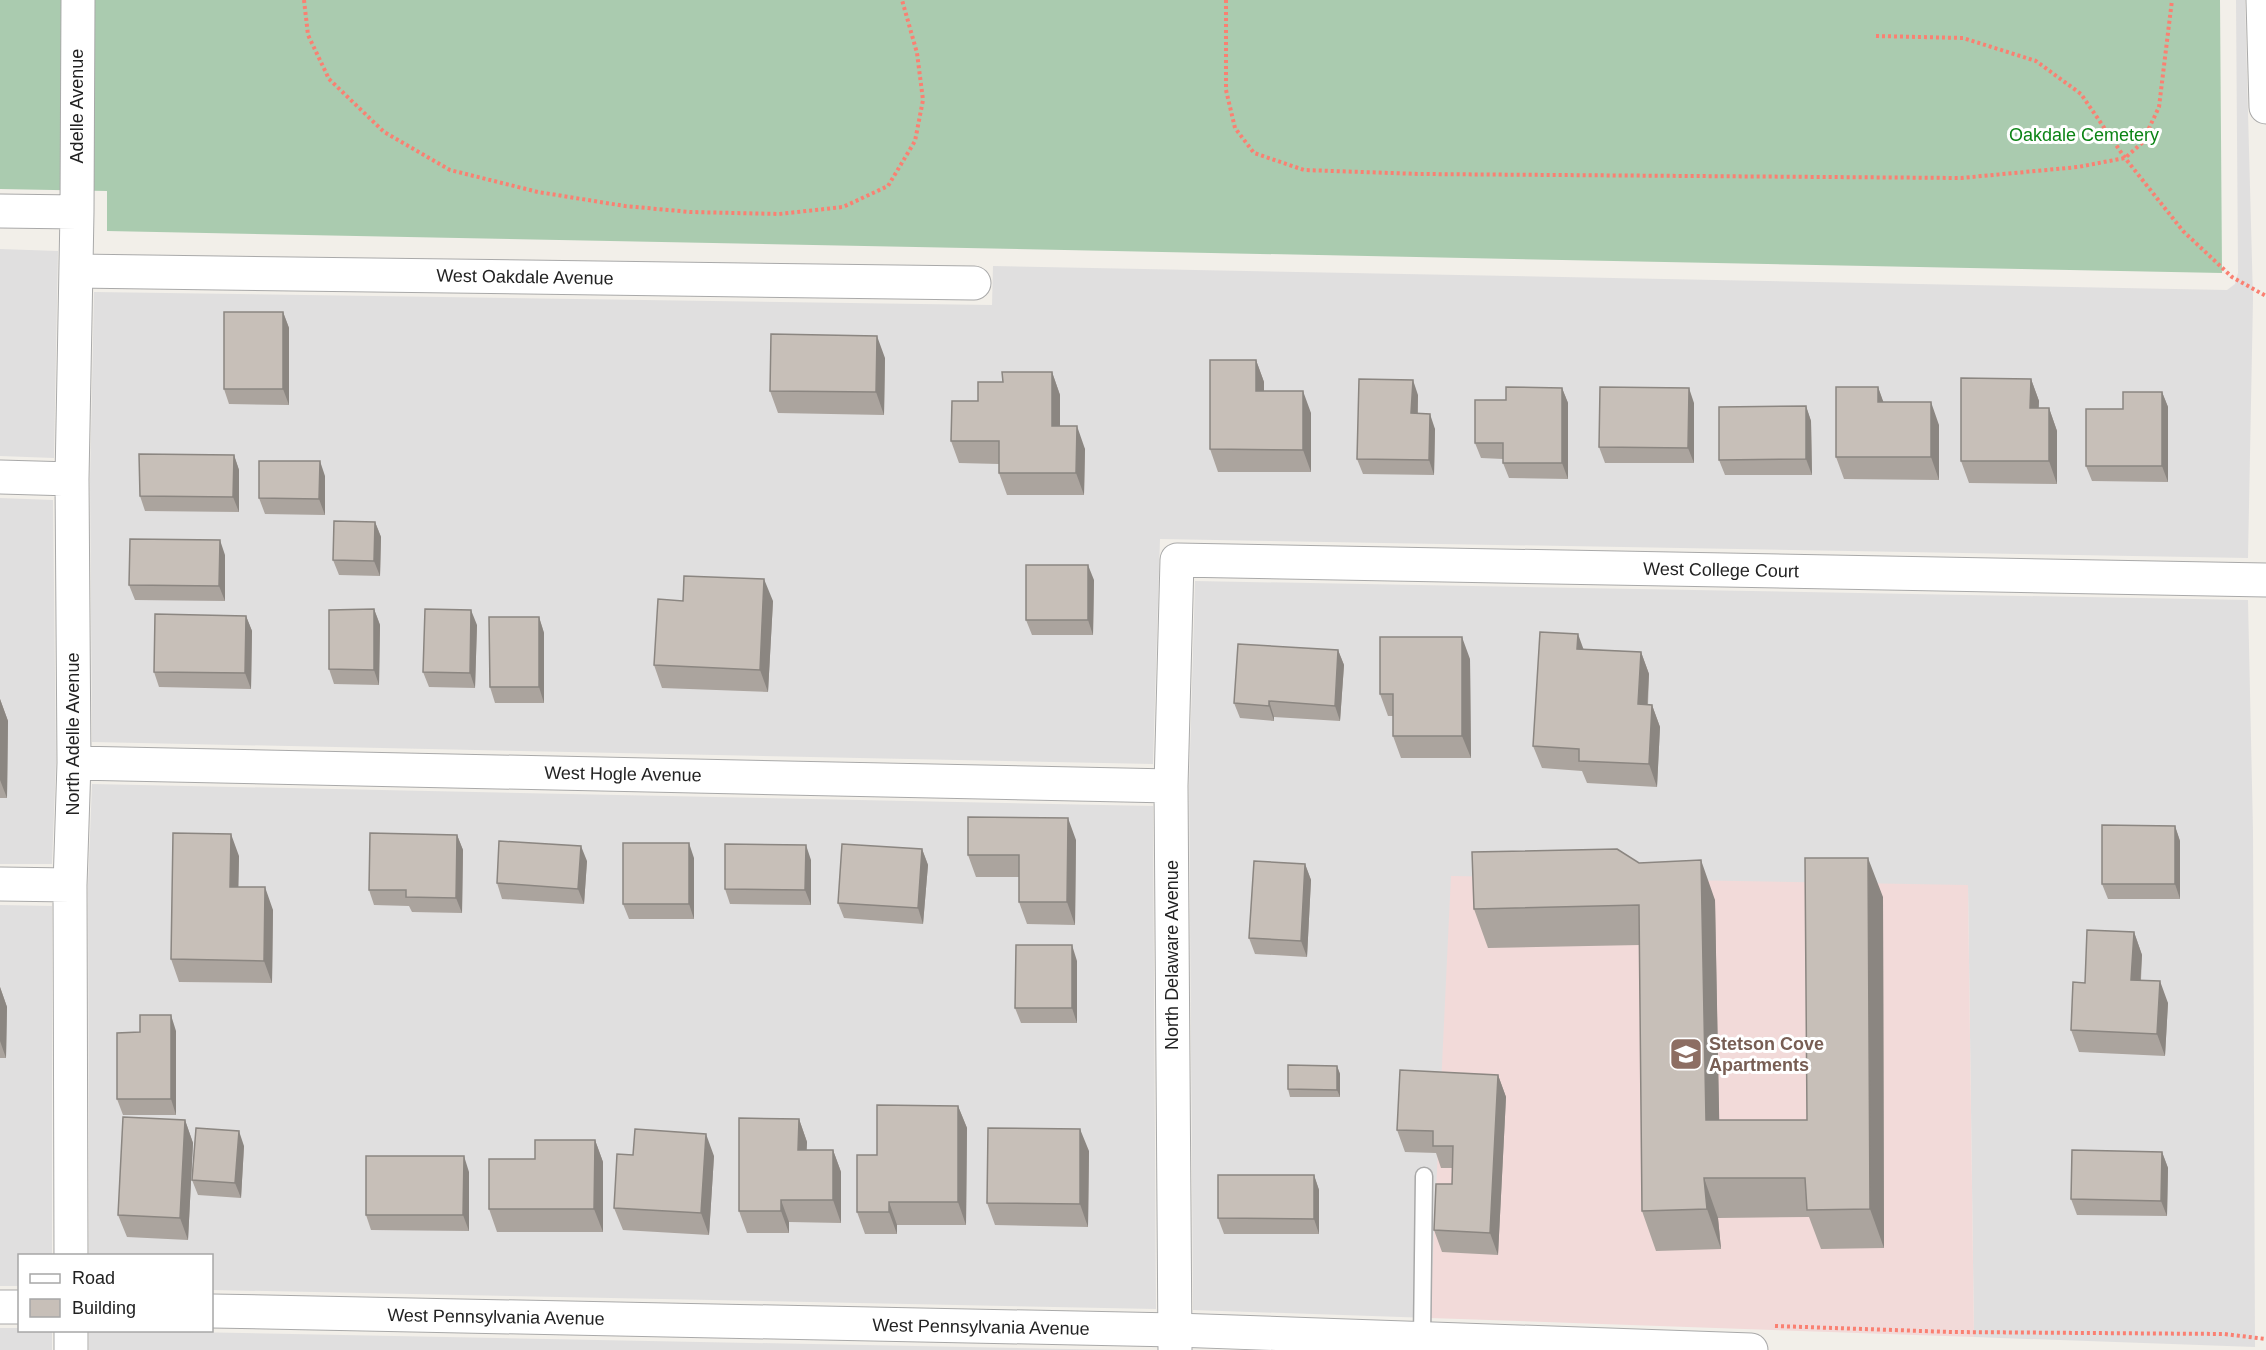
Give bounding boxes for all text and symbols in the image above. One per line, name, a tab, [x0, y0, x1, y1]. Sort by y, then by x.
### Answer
street label: Adelle Avenue	[67, 49, 87, 163]
park label: Oakdale Cemetery	[2009, 125, 2159, 145]
street label: West Oakdale Avenue	[436, 265, 614, 289]
street label: West College Court	[1643, 559, 1799, 581]
street label: North Adelle Avenue	[63, 653, 83, 815]
street label: West Hogle Avenue	[544, 763, 702, 785]
street label: North Delaware Avenue	[1162, 860, 1182, 1050]
place label: Stetson Cove Apartments	[1709, 1034, 1824, 1075]
school or university icon: Stetson Cove Apartments	[1668, 1036, 1704, 1072]
legend	[18, 1254, 213, 1332]
text: Road	[72, 1268, 115, 1288]
text: Building	[72, 1298, 136, 1318]
street label: West Pennsylvania Avenue	[387, 1305, 605, 1329]
street label: West Pennsylvania Avenue	[872, 1315, 1090, 1339]

